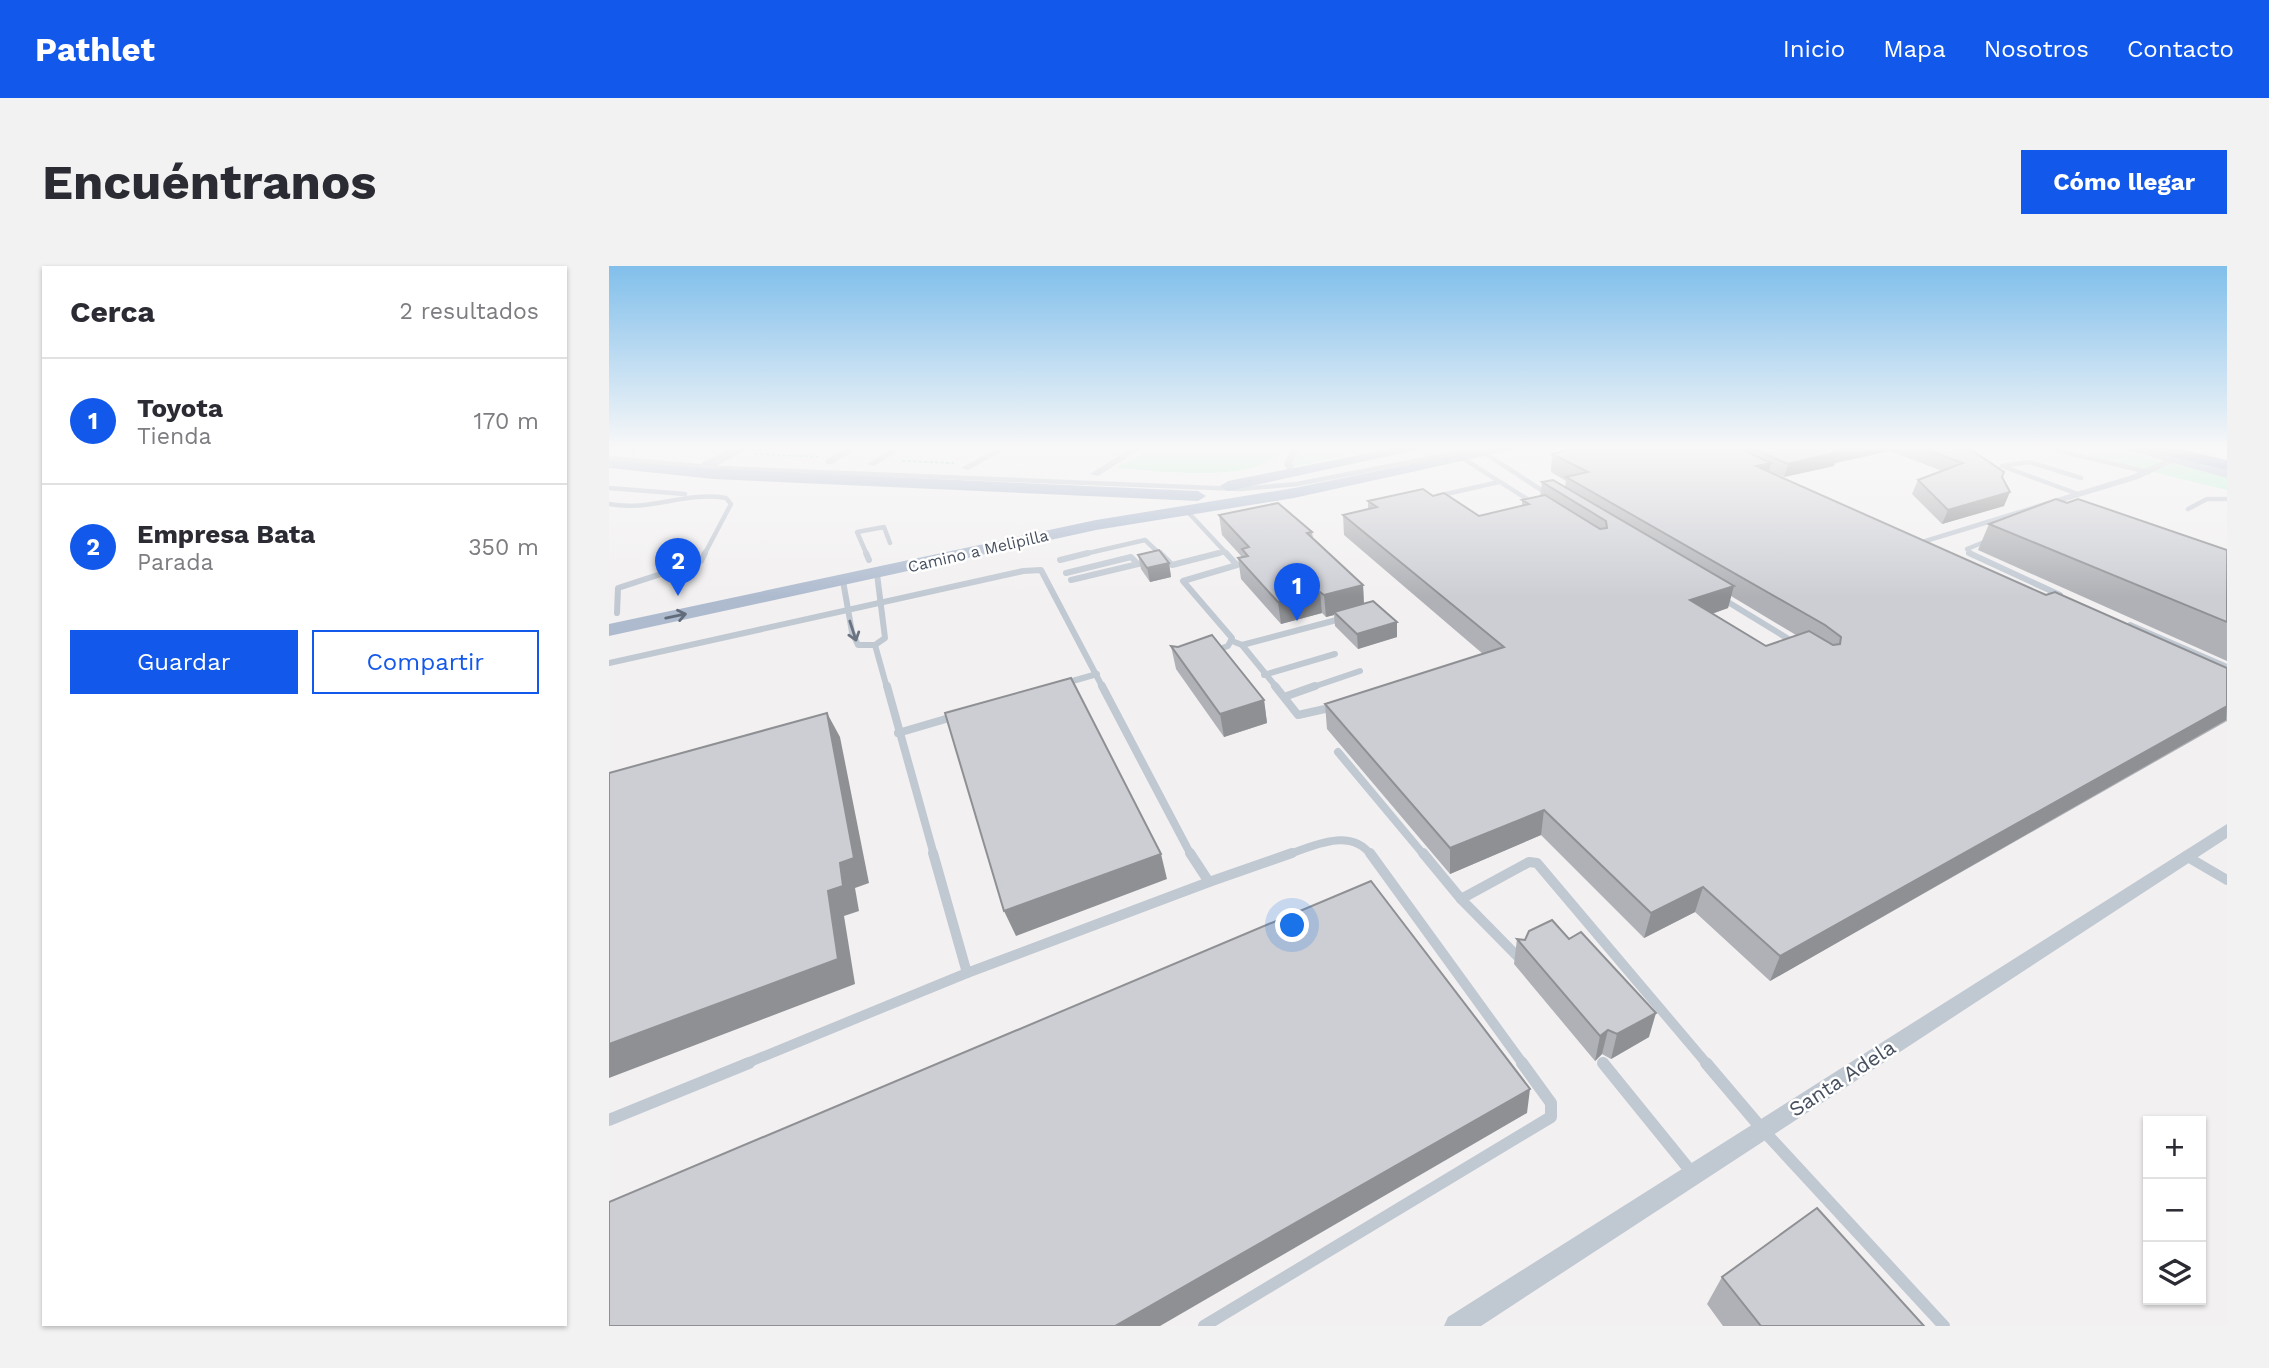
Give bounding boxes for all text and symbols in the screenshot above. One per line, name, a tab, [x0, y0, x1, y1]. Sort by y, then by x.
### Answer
text: Pathlet	[35, 30, 155, 69]
text: Inicio	[1783, 35, 1845, 63]
text: Mapa	[1883, 35, 1946, 63]
text: Nosotros	[1984, 35, 2089, 63]
text: Contacto	[2127, 35, 2234, 63]
button: Cómo llegar	[2021, 150, 2227, 214]
text: Encuéntranos	[42, 153, 376, 211]
text: Cerca	[70, 294, 155, 329]
text: 2 resultados	[400, 298, 539, 325]
text: Toyota	[137, 393, 223, 423]
text: 1	[88, 408, 98, 435]
text: 170 m	[474, 408, 539, 435]
text: Tienda	[137, 423, 212, 450]
text: Empresa Bata	[137, 519, 315, 549]
street label: Camino a Melipilla	[906, 526, 1050, 576]
text: 2	[86, 534, 100, 561]
text: 350 m	[468, 534, 539, 561]
pin: 2	[655, 538, 701, 596]
text: Parada	[137, 549, 214, 576]
pin: 1	[1274, 563, 1320, 621]
one-way arrow	[664, 609, 687, 623]
one-way arrow	[848, 620, 861, 642]
button: Guardar	[70, 630, 298, 694]
button: Compartir	[312, 630, 539, 694]
your location	[1275, 908, 1309, 942]
street label: Santa Adela	[1784, 1034, 1900, 1122]
map controls	[2143, 1116, 2206, 1305]
button: +	[2143, 1116, 2206, 1179]
button: −	[2143, 1179, 2206, 1242]
button: layers	[2143, 1242, 2206, 1305]

